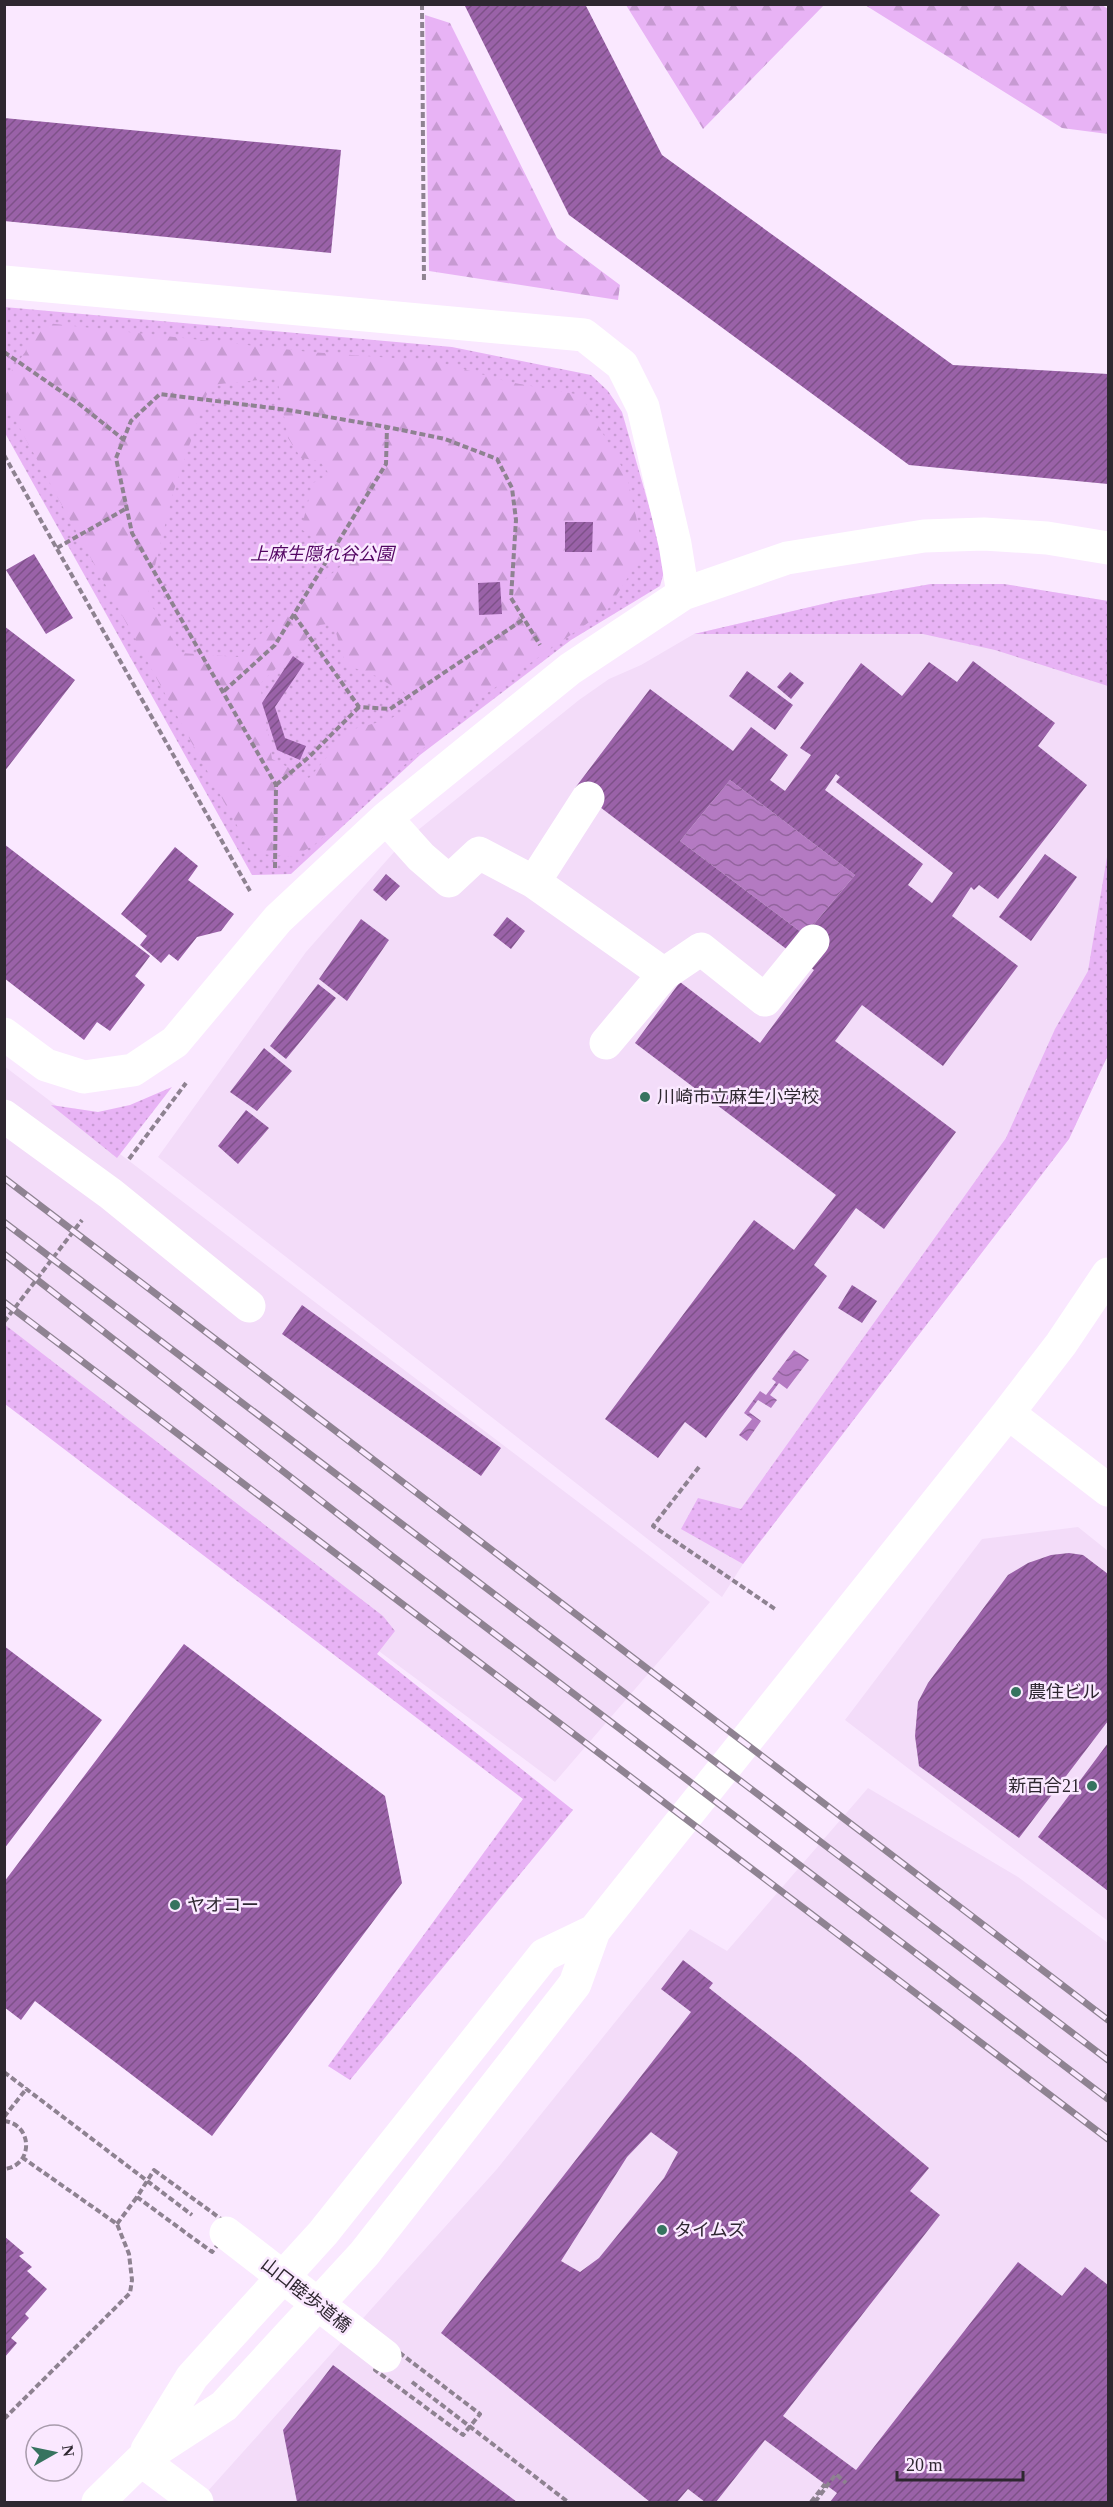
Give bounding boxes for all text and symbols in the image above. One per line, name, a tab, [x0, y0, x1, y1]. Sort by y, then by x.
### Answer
park label: 上麻生隠れ谷公園	[250, 544, 397, 564]
place label: 川崎市立麻生小学校	[657, 1087, 819, 1107]
marker: 川崎市立麻生小学校	[638, 1090, 652, 1104]
place label: 農住ビル	[1028, 1682, 1100, 1702]
marker: 農住ビル	[1009, 1685, 1023, 1699]
place label: 新百合21	[1008, 1776, 1080, 1796]
marker: 新百合21	[1085, 1779, 1099, 1793]
place label: ヤオコー	[187, 1895, 259, 1915]
marker: ヤオコー	[168, 1898, 182, 1912]
place label: タイムズ	[674, 2220, 746, 2240]
marker: タイムズ	[655, 2223, 669, 2237]
street label: 山口睦歩道橋	[257, 2254, 355, 2336]
north arrow	[24, 2423, 84, 2483]
text: N	[59, 2444, 78, 2458]
scale bar	[897, 2444, 1023, 2482]
text: 20 m	[906, 2455, 943, 2475]

